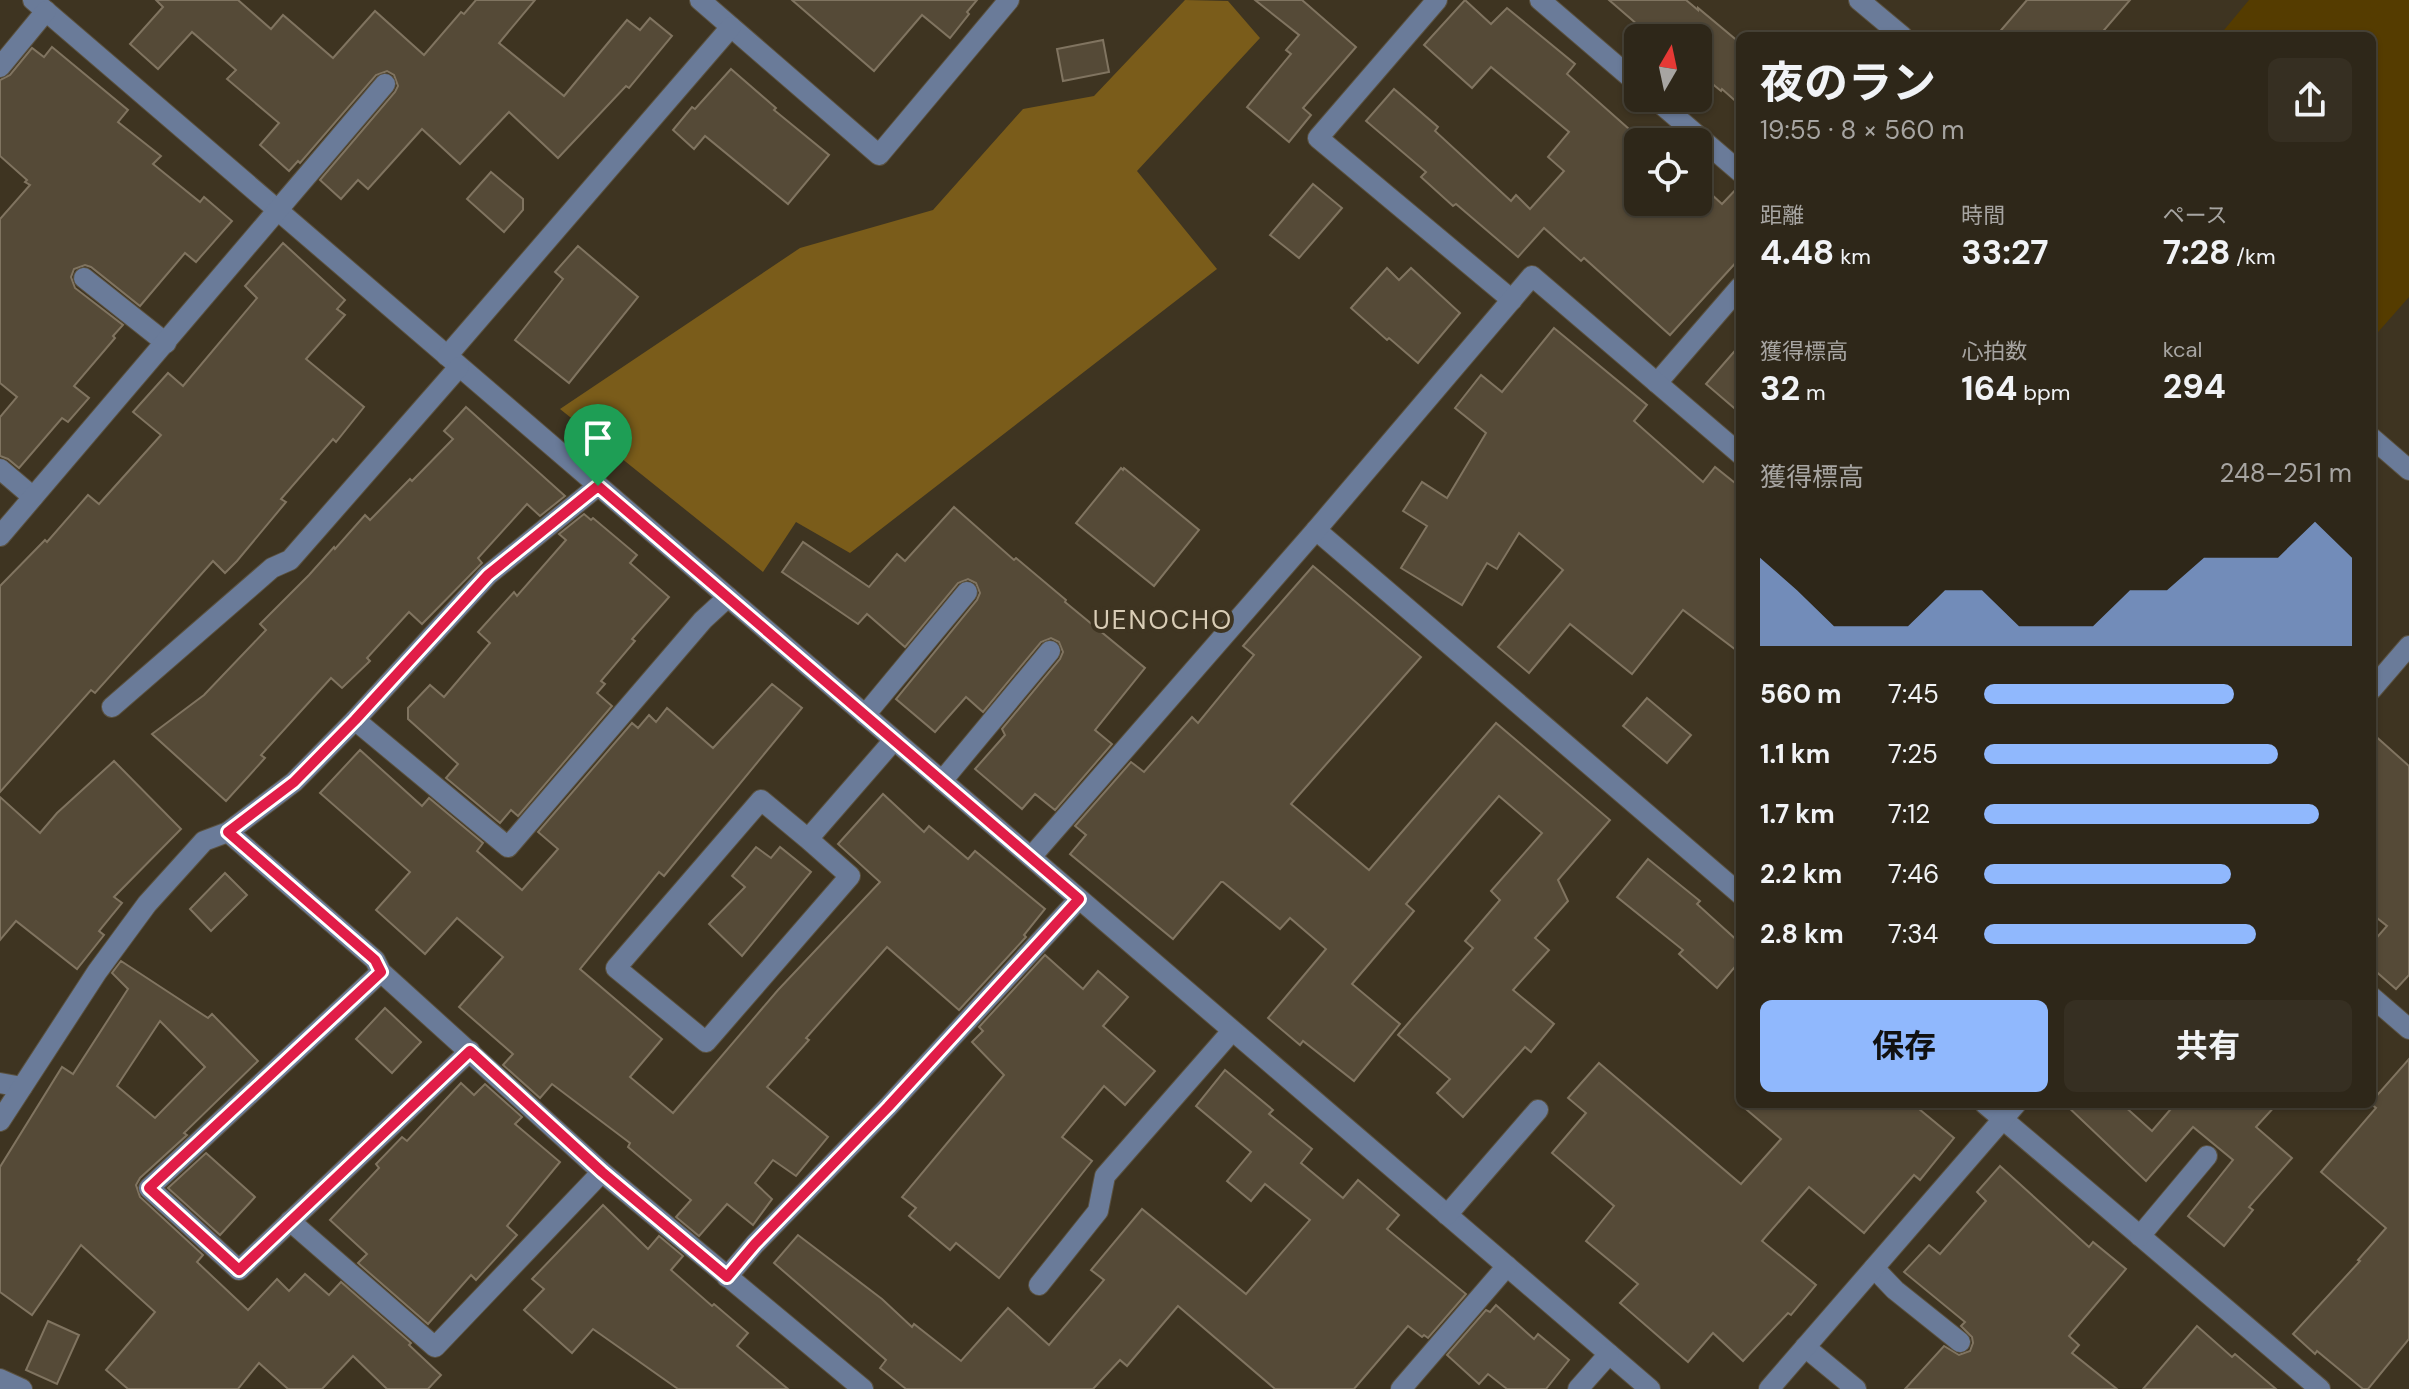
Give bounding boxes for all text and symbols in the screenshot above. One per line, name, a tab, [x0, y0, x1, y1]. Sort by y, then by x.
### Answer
north arrow	[1624, 24, 1712, 112]
map controls	[1624, 24, 1712, 216]
text: 夜のラン	[1760, 54, 1936, 112]
button: share	[2268, 58, 2352, 142]
text: 19:55 · 8 × 560 m	[1760, 113, 1964, 147]
button: locate	[1624, 128, 1712, 216]
text: 距離	[1760, 201, 1804, 230]
text: 時間	[1961, 201, 2005, 230]
text: ペース	[2163, 201, 2228, 230]
text: 4.48	[1760, 230, 1834, 275]
text: 33:27	[1961, 230, 2049, 275]
text: 7:28	[2163, 230, 2230, 275]
text: km	[1834, 242, 1871, 271]
text: /km	[2230, 242, 2276, 271]
text: kcal	[2163, 335, 2202, 364]
text: 獲得標高	[1760, 337, 1848, 366]
text: 心拍数	[1961, 337, 2027, 366]
text: 294	[2163, 364, 2226, 409]
text: 32	[1760, 366, 1800, 411]
text: 164	[1961, 366, 2017, 411]
text: m	[1800, 378, 1826, 407]
text: bpm	[2017, 378, 2070, 407]
pin	[564, 404, 632, 486]
icon: arrive	[576, 416, 620, 460]
text: 248–251 m	[2219, 456, 2352, 490]
text: 獲得標高	[1760, 460, 1864, 494]
district label: UENOCHO	[1093, 603, 1233, 637]
text: 560 m	[1760, 677, 1842, 711]
text: 7:45	[1888, 677, 1939, 711]
text: 1.1 km	[1760, 737, 1830, 771]
text: 7:25	[1888, 737, 1938, 771]
text: 1.7 km	[1760, 797, 1835, 831]
text: 7:12	[1888, 797, 1930, 831]
text: 2.2 km	[1760, 857, 1842, 891]
text: 7:46	[1888, 857, 1939, 891]
text: 2.8 km	[1760, 917, 1844, 951]
text: 7:34	[1888, 917, 1938, 951]
button: 保存	[1760, 1000, 2048, 1092]
button: 共有	[2064, 1000, 2352, 1092]

